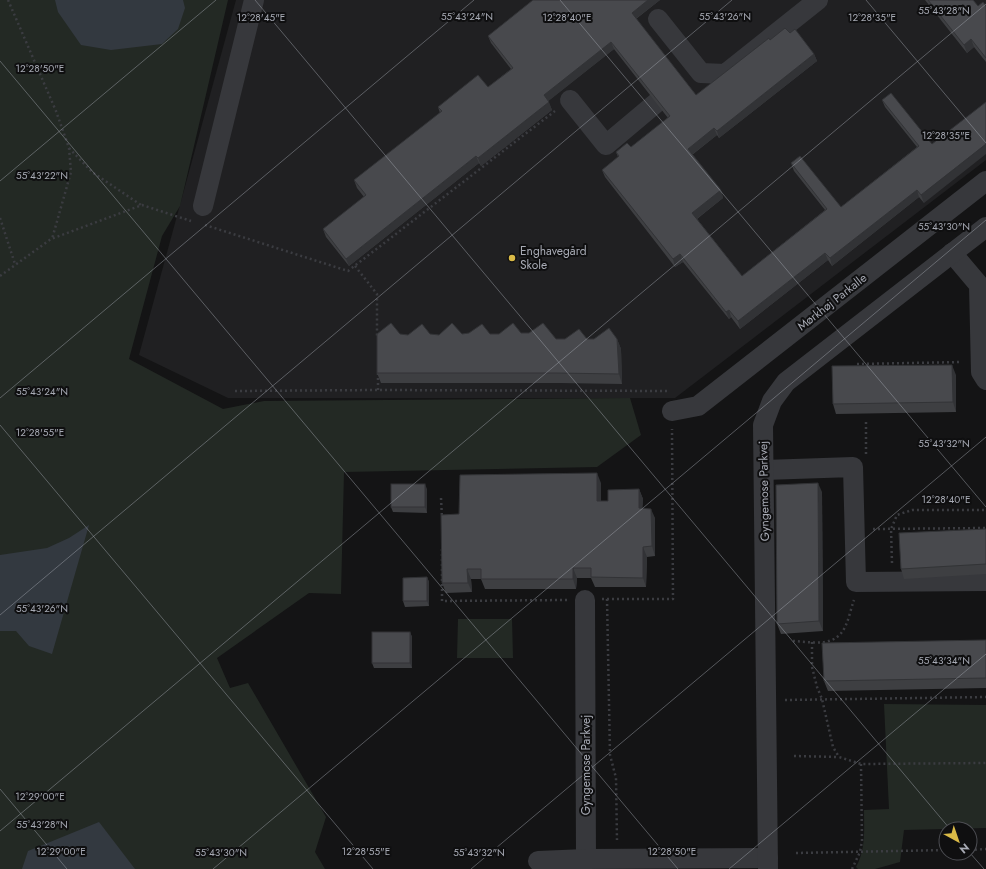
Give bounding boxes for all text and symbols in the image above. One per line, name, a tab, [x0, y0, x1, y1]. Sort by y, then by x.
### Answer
text: 55°43'28"N	[918, 3, 970, 18]
text: 55°43'24"N	[441, 9, 493, 24]
text: 55°43'26"N	[699, 9, 751, 24]
text: 12°28'45"E	[237, 10, 285, 25]
text: 12°28'40"E	[543, 10, 591, 25]
text: 12°28'35"E	[848, 10, 896, 25]
text: 12°28'50"E	[16, 61, 64, 76]
text: 12°28'35"E	[922, 128, 970, 143]
text: 55°43'22"N	[16, 168, 68, 183]
text: 55°43'30"N	[918, 219, 970, 234]
place label: Enghavegård Skole	[520, 242, 587, 274]
marker: Enghavegård Skole	[507, 253, 517, 263]
street label: Mørkhøj Parkalle	[793, 269, 871, 335]
text: 55°43'24"N	[16, 384, 68, 399]
text: 12°28'55"E	[16, 425, 64, 440]
text: 55°43'32"N	[918, 436, 970, 451]
street label: Gyngemose Parkvej	[754, 441, 774, 541]
text: 12°28'40"E	[922, 492, 970, 507]
text: 55°43'26"N	[16, 601, 68, 616]
text: 55°43'34"N	[918, 653, 970, 668]
street label: Gyngemose Parkvej	[577, 715, 595, 815]
text: 12°29'00"E	[15, 789, 65, 804]
text: 55°43'28"N	[16, 817, 68, 832]
north arrow	[938, 821, 978, 861]
text: N	[956, 840, 973, 858]
text: 12°29'00"E	[36, 844, 86, 859]
text: 12°28'55"E	[342, 844, 390, 859]
text: 12°28'50"E	[648, 844, 696, 859]
text: 55°43'30"N	[195, 845, 247, 860]
text: 55°43'32"N	[453, 845, 505, 860]

